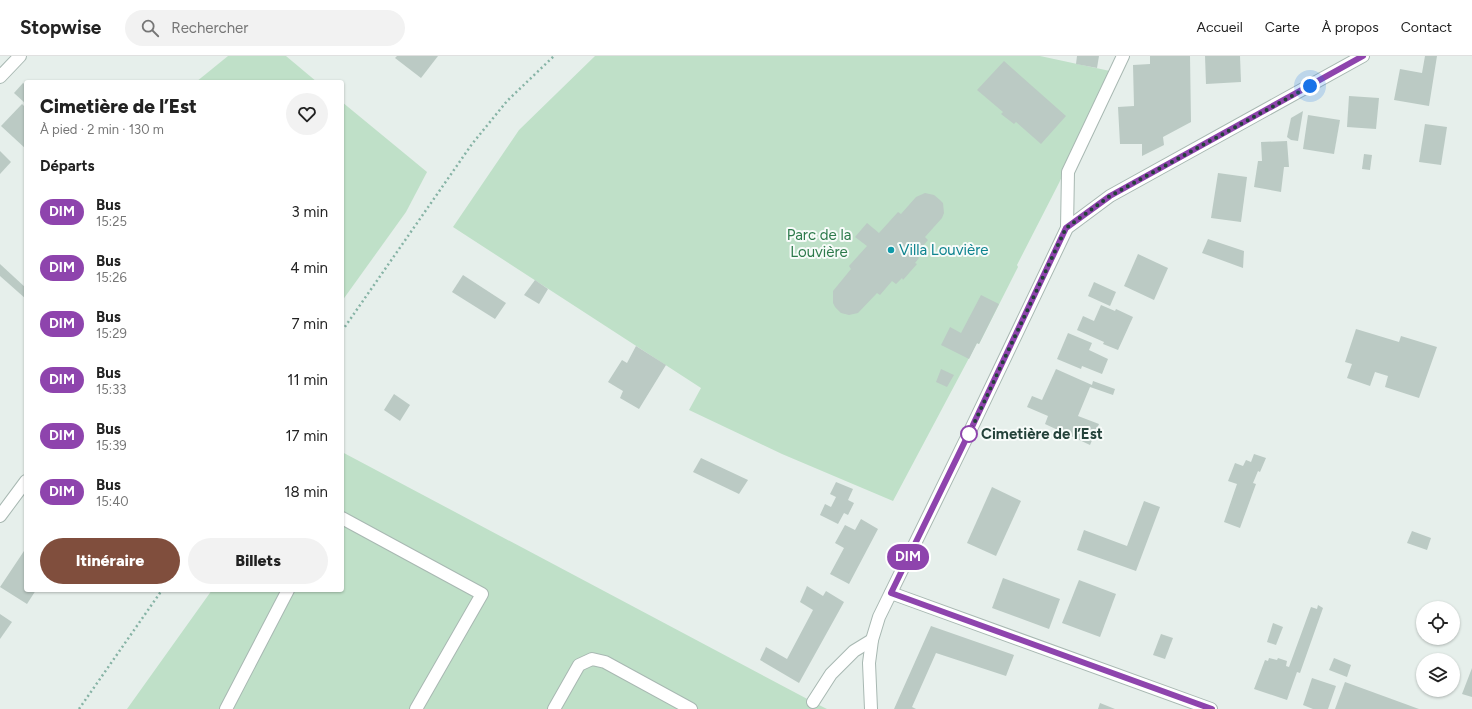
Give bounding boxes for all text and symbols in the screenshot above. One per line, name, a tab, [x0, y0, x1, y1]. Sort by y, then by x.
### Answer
search box	[125, 10, 405, 46]
text: Stopwise	[20, 16, 101, 39]
icon: search	[139, 17, 161, 39]
text: Rechercher	[171, 19, 248, 37]
text: Accueil	[1197, 19, 1243, 36]
text: Carte	[1265, 19, 1300, 36]
text: À propos	[1322, 19, 1379, 36]
text: Contact	[1401, 19, 1452, 36]
your location	[1300, 76, 1320, 96]
button: heart	[286, 93, 328, 135]
text: Cimetière de l’Est	[40, 95, 197, 118]
text: À pied · 2 min · 130 m	[40, 122, 164, 137]
text: Départs	[40, 157, 95, 175]
text: Bus	[96, 196, 121, 214]
text: DIM	[49, 203, 75, 220]
text: 3 min	[292, 203, 328, 221]
text: 15:25	[96, 214, 127, 229]
park label: Parc de la Louvière	[787, 226, 851, 261]
place label: Villa Louvière	[899, 241, 988, 259]
marker: Villa Louvière	[886, 245, 896, 255]
text: Bus	[96, 252, 121, 270]
text: DIM	[49, 259, 75, 276]
text: 4 min	[290, 259, 328, 277]
text: 15:26	[96, 270, 127, 285]
text: Bus	[96, 308, 121, 326]
text: DIM	[49, 315, 75, 332]
text: 7 min	[292, 315, 328, 333]
text: 15:29	[96, 326, 127, 341]
text: Bus	[96, 364, 121, 382]
text: DIM	[49, 371, 75, 388]
text: 11 min	[287, 371, 328, 389]
text: 15:33	[96, 382, 126, 397]
text: Bus	[96, 420, 121, 438]
marker: Cimetière de l’Est	[960, 425, 978, 443]
place label: Cimetière de l’Est	[981, 425, 1103, 443]
text: DIM	[49, 427, 75, 444]
text: 17 min	[285, 427, 328, 445]
text: 15:39	[96, 438, 127, 453]
text: Bus	[96, 476, 121, 494]
text: DIM	[49, 483, 75, 500]
text: 18 min	[284, 483, 328, 501]
text: 15:40	[96, 494, 129, 509]
button: Itinéraire	[40, 538, 180, 584]
button: Billets	[188, 538, 328, 584]
line badge: DIM	[885, 544, 931, 570]
text: DIM	[895, 548, 921, 565]
map controls	[1416, 601, 1460, 697]
button: locate	[1416, 601, 1460, 645]
button: layers	[1416, 653, 1460, 697]

